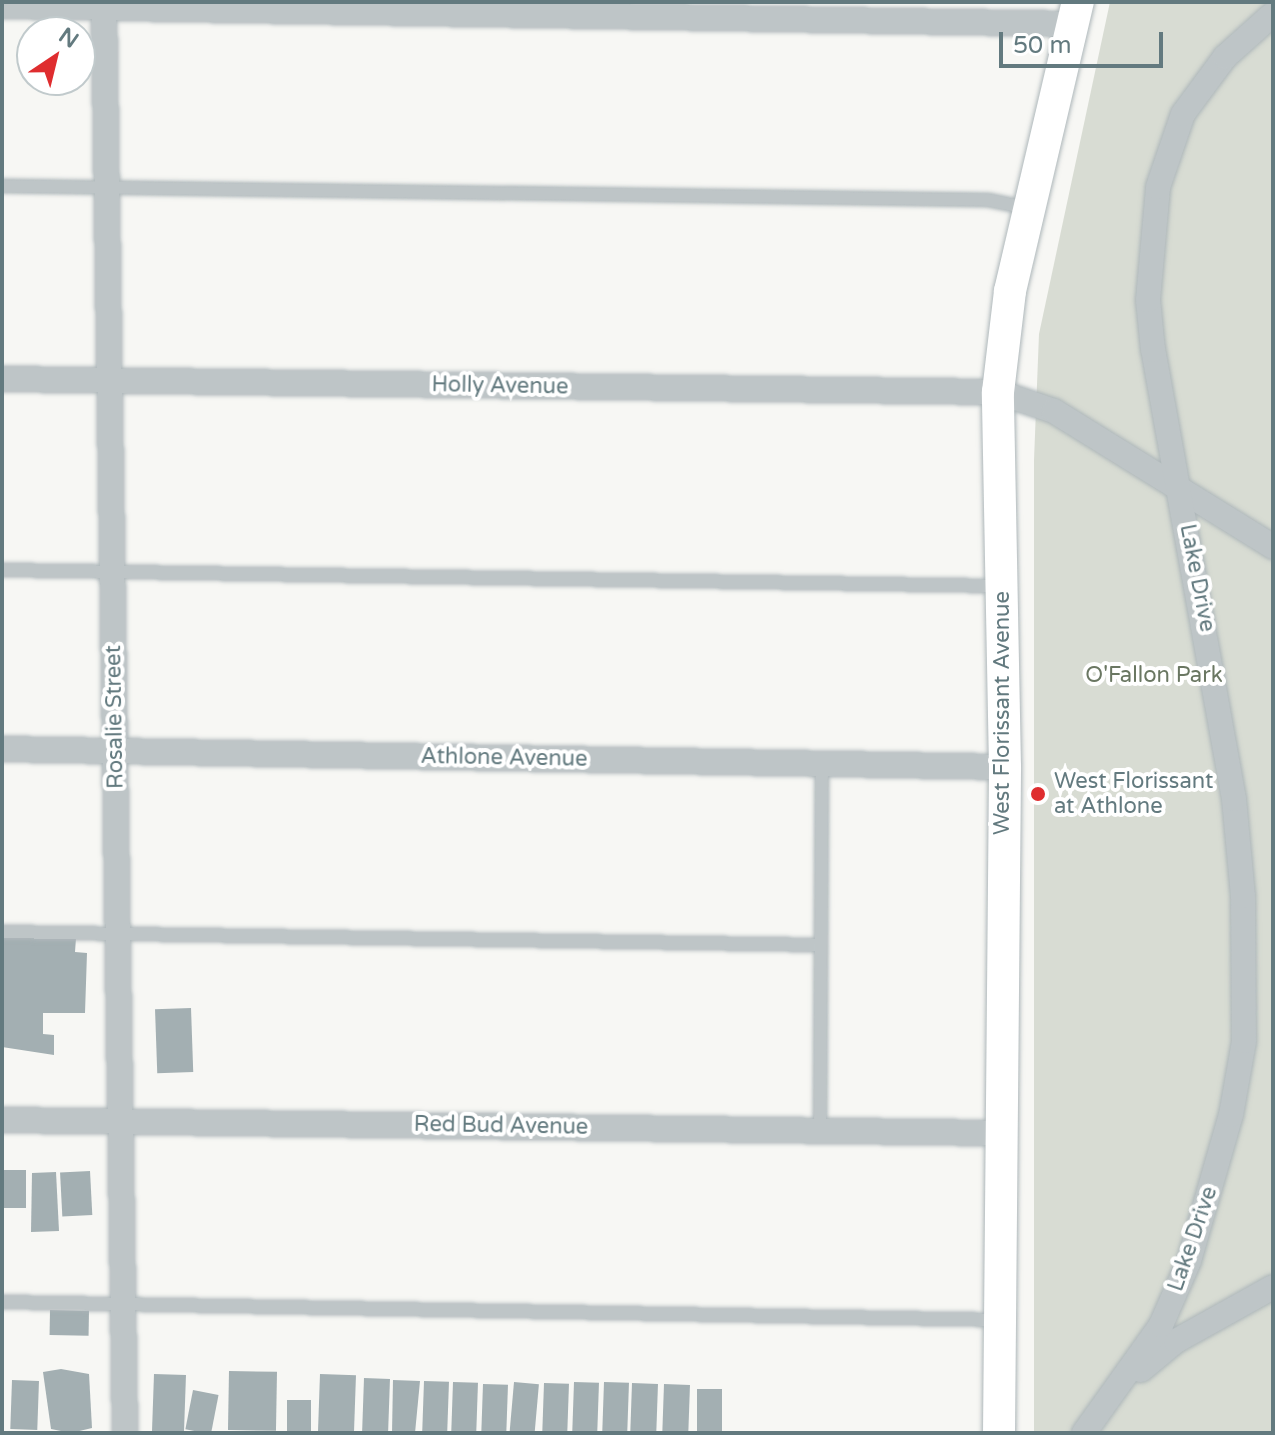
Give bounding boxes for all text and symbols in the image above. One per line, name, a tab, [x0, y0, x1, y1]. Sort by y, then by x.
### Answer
north arrow	[16, 16, 96, 96]
scale bar	[1003, 16, 1167, 66]
text: N	[54, 22, 83, 54]
text: 50 m	[1013, 31, 1071, 60]
street label: Holly Avenue	[431, 372, 569, 400]
street label: Lake Drive	[1174, 522, 1220, 634]
street label: West Florissant Avenue	[990, 591, 1016, 835]
street label: Rosalie Street	[101, 645, 129, 789]
park label: O'Fallon Park	[1085, 663, 1223, 689]
street label: Athlone Avenue	[420, 743, 588, 773]
place label: West Florissant at Athlone	[1054, 768, 1213, 820]
marker: West Florissant at Athlone	[1029, 785, 1047, 803]
street label: Red Bud Avenue	[414, 1111, 588, 1141]
street label: Lake Drive	[1163, 1183, 1223, 1295]

